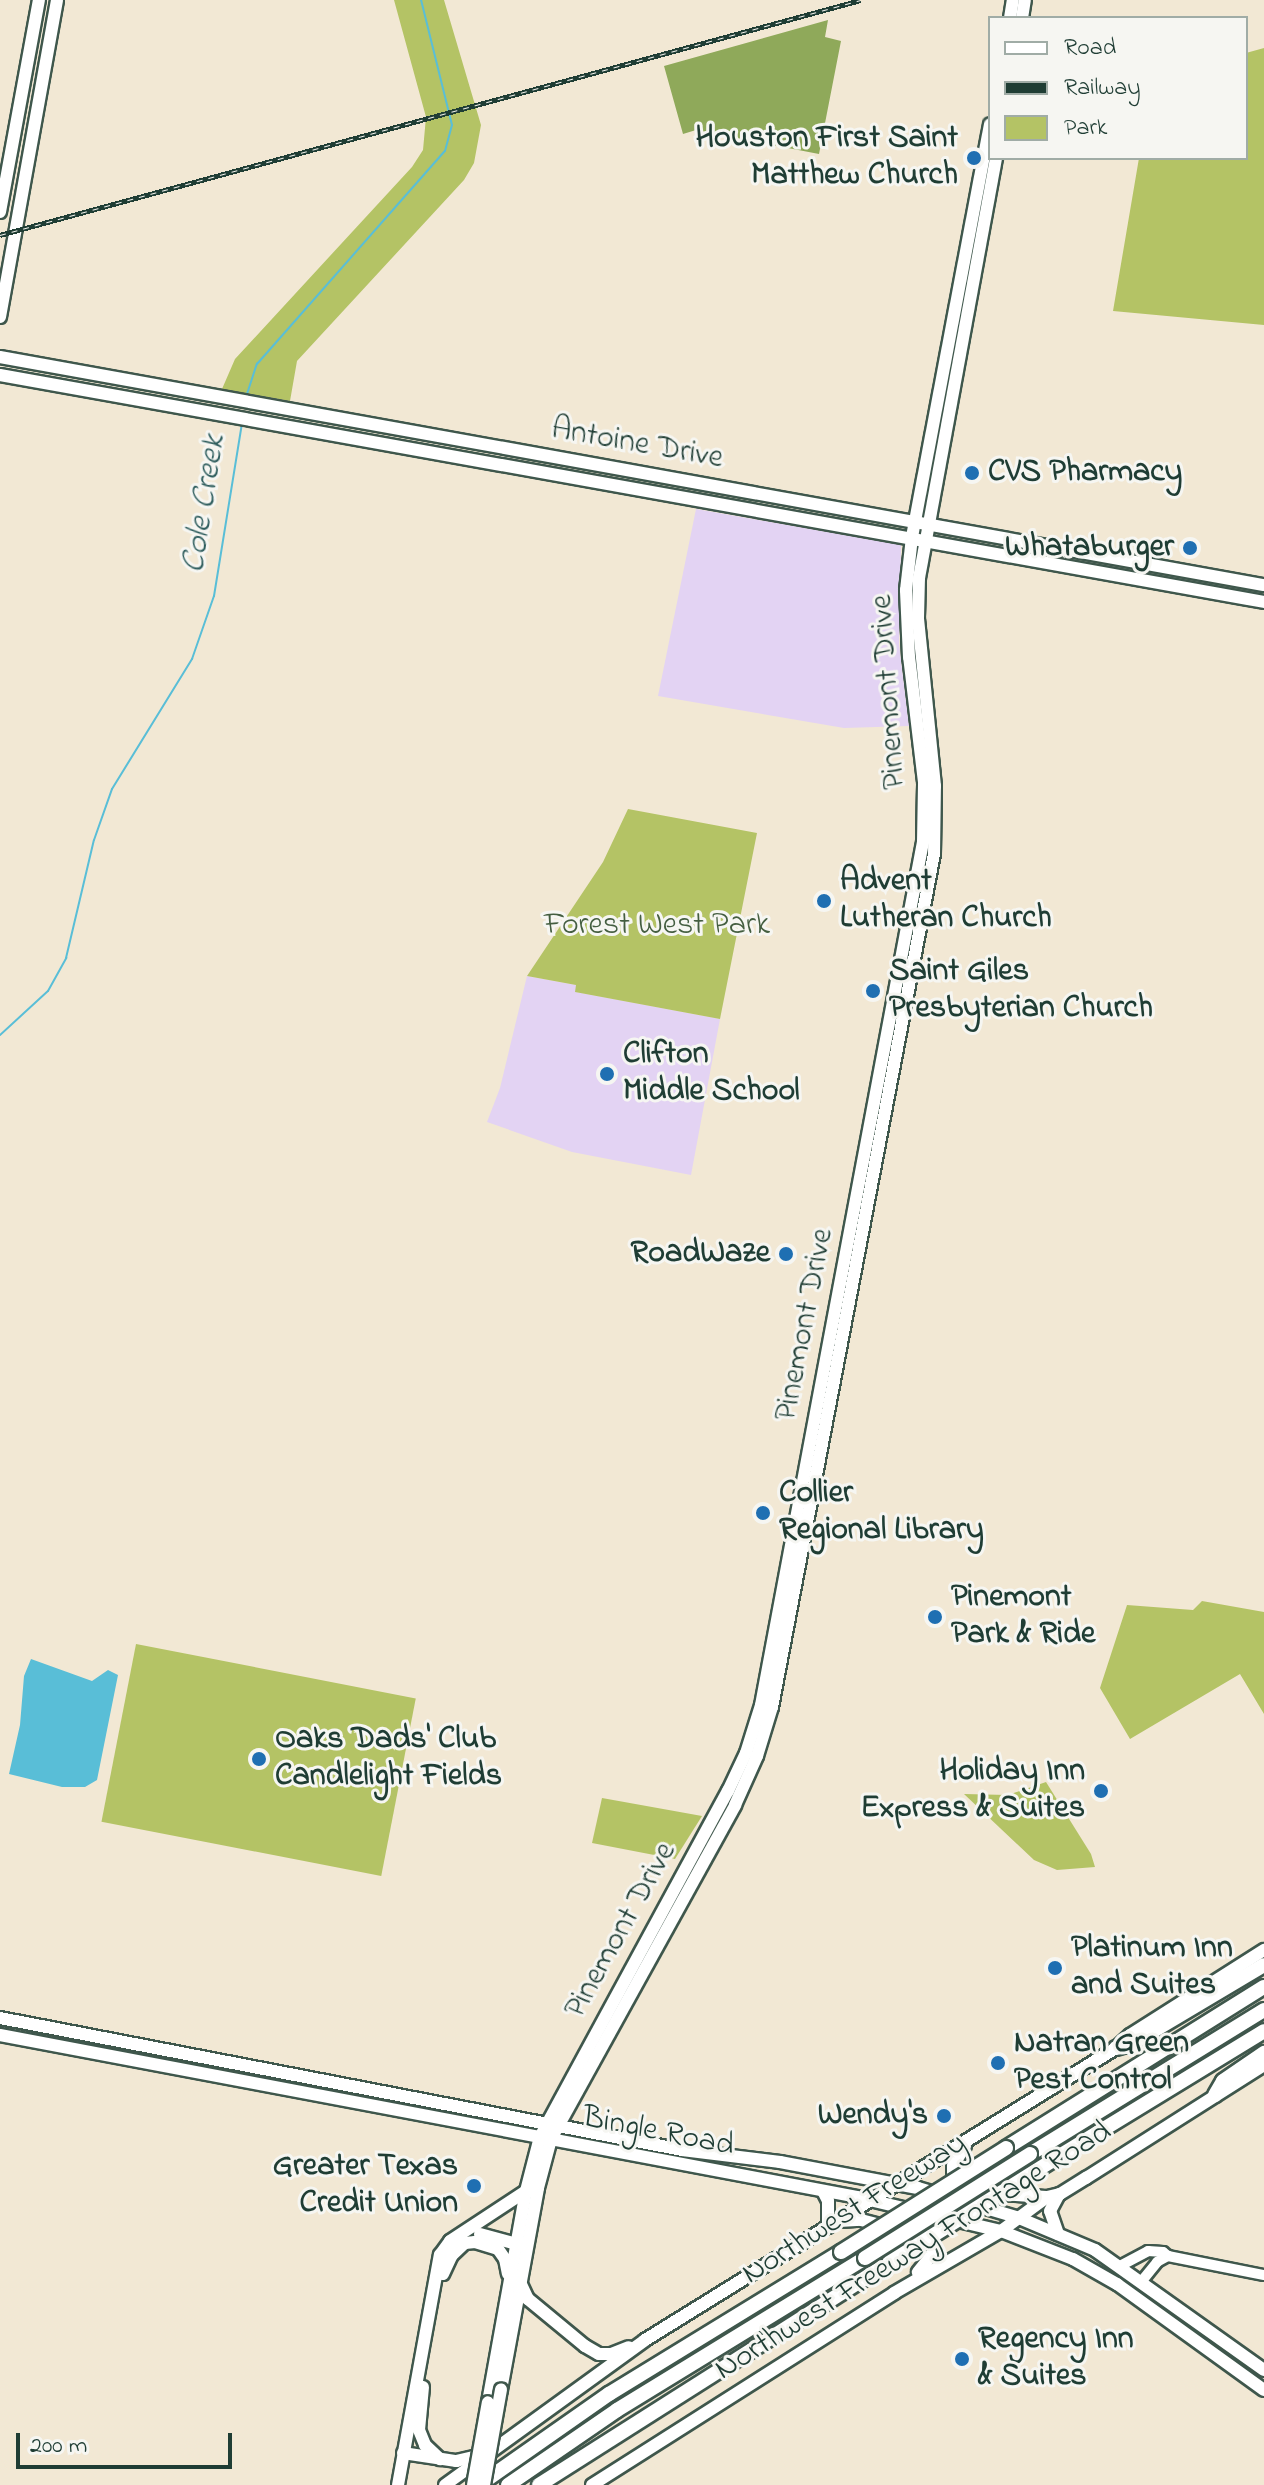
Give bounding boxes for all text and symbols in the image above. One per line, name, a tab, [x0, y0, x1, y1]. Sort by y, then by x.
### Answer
legend	[988, 16, 1248, 160]
text: Road	[1064, 31, 1116, 66]
text: Railway	[1064, 71, 1141, 106]
text: Park	[1064, 111, 1107, 146]
place label: Houston First Saint Matthew Church	[696, 121, 958, 196]
marker: Houston First Saint Matthew Church	[965, 149, 983, 167]
street label: Antoine Drive	[548, 411, 726, 479]
water label: Cole Creek	[174, 432, 236, 576]
place label: CVS Pharmacy	[988, 454, 1182, 492]
marker: CVS Pharmacy	[963, 464, 981, 482]
place label: Whataburger	[1005, 529, 1174, 567]
marker: Whataburger	[1181, 539, 1199, 557]
street label: Pinemont Drive	[864, 593, 916, 791]
place label: Advent Lutheran Church	[840, 864, 1052, 939]
marker: Advent Lutheran Church	[815, 892, 833, 910]
park label: Forest West Park	[544, 907, 770, 945]
place label: Saint Giles Presbyterian Church	[889, 954, 1153, 1029]
marker: Saint Giles Presbyterian Church	[864, 982, 882, 1000]
place label: Clifton Middle School	[623, 1037, 800, 1112]
marker: Clifton Middle School	[598, 1065, 616, 1083]
street label: Pinemont Drive	[769, 1225, 843, 1425]
place label: RoadWaze	[631, 1235, 770, 1273]
marker: RoadWaze	[777, 1245, 795, 1263]
place label: Collier Regional Library	[779, 1476, 984, 1551]
marker: Collier Regional Library	[754, 1504, 772, 1522]
place label: Pinemont Park & Ride	[951, 1580, 1095, 1655]
marker: Pinemont Park & Ride	[926, 1608, 944, 1626]
place label: Oaks Dads' Club Candlelight Fields	[275, 1722, 502, 1797]
marker: Oaks Dads' Club Candlelight Fields	[250, 1750, 268, 1768]
place label: Holiday Inn Express & Suites	[861, 1754, 1085, 1829]
marker: Holiday Inn Express & Suites	[1092, 1782, 1110, 1800]
street label: Pinemont Drive	[558, 1836, 686, 2026]
place label: Platinum Inn and Suites	[1071, 1931, 1233, 2006]
marker: Platinum Inn and Suites	[1046, 1959, 1064, 1977]
place label: Natran Green Pest Control	[1014, 2026, 1189, 2101]
marker: Natran Green Pest Control	[989, 2054, 1007, 2072]
place label: Wendy's	[818, 2097, 928, 2135]
street label: Bingle Road	[579, 2100, 737, 2166]
marker: Wendy's	[935, 2107, 953, 2125]
street label: Northwest Freeway Frontage Road	[709, 2114, 1119, 2390]
street label: Northwest Freeway	[736, 2126, 974, 2294]
place label: Greater Texas Credit Union	[273, 2149, 458, 2224]
marker: Greater Texas Credit Union	[465, 2177, 483, 2195]
place label: Regency Inn & Suites	[978, 2322, 1134, 2397]
marker: Regency Inn & Suites	[953, 2350, 971, 2368]
scale bar	[20, 2417, 236, 2467]
text: 200 m	[30, 2429, 87, 2464]

